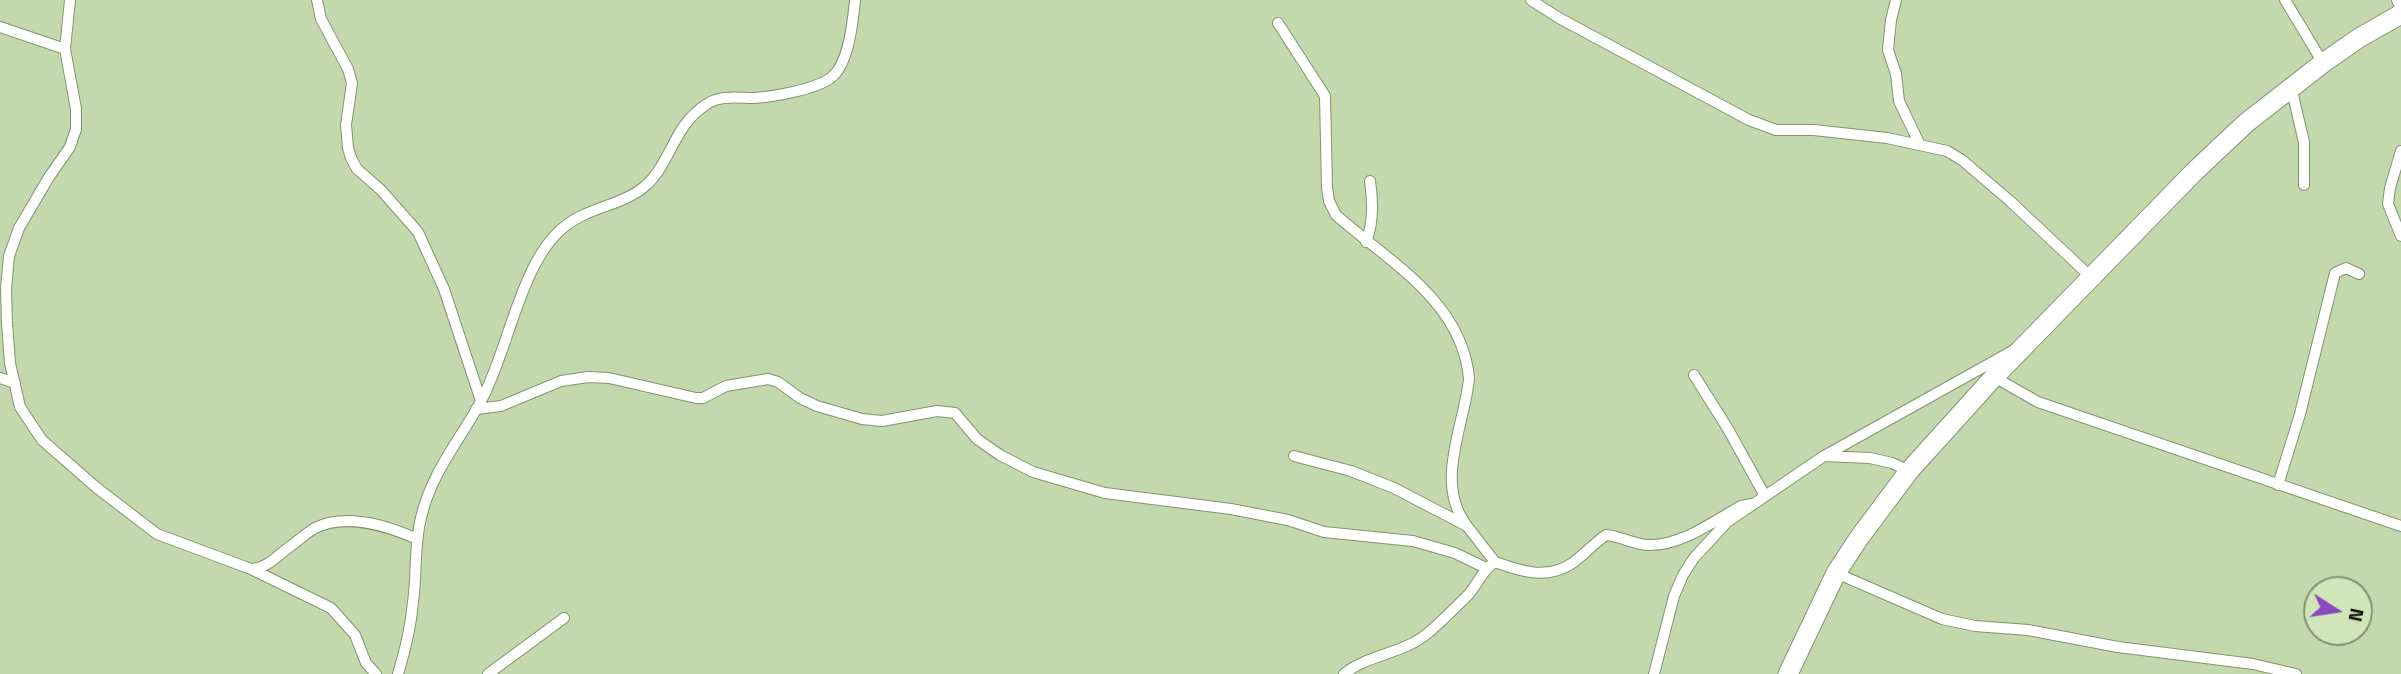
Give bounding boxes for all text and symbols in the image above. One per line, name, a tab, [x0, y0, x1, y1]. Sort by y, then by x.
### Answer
north arrow	[2303, 576, 2373, 646]
text: N	[2342, 606, 2373, 625]

